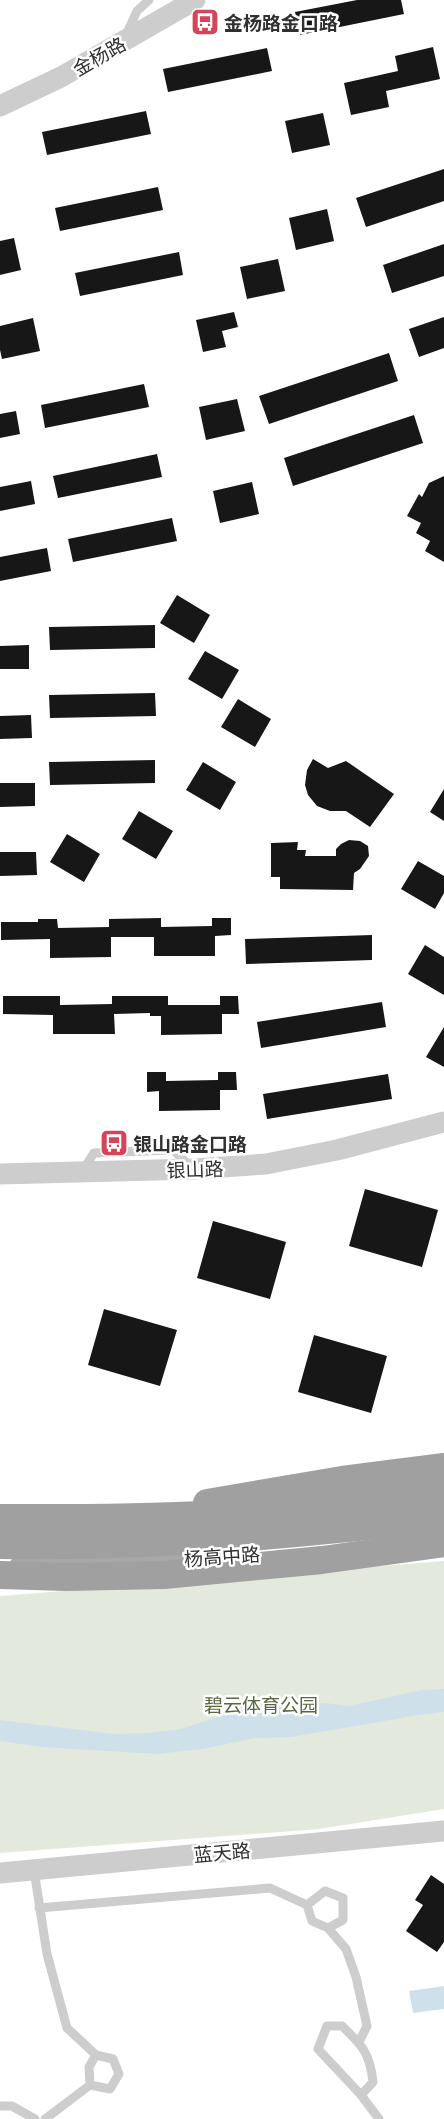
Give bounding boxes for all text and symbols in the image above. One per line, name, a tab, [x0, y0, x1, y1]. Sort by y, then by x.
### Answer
bus stop icon: 金杨路金口路	[190, 7, 220, 37]
place label: 金杨路金口路	[224, 8, 338, 37]
street label: 金杨路	[67, 29, 131, 83]
bus stop icon: 银山路金口路	[99, 1128, 129, 1158]
place label: 银山路金口路	[133, 1129, 247, 1158]
street label: 银山路	[166, 1154, 224, 1184]
street label: 杨高中路	[183, 1539, 261, 1573]
park label: 碧云体育公园	[204, 1690, 318, 1719]
street label: 蓝天路	[192, 1835, 252, 1869]

